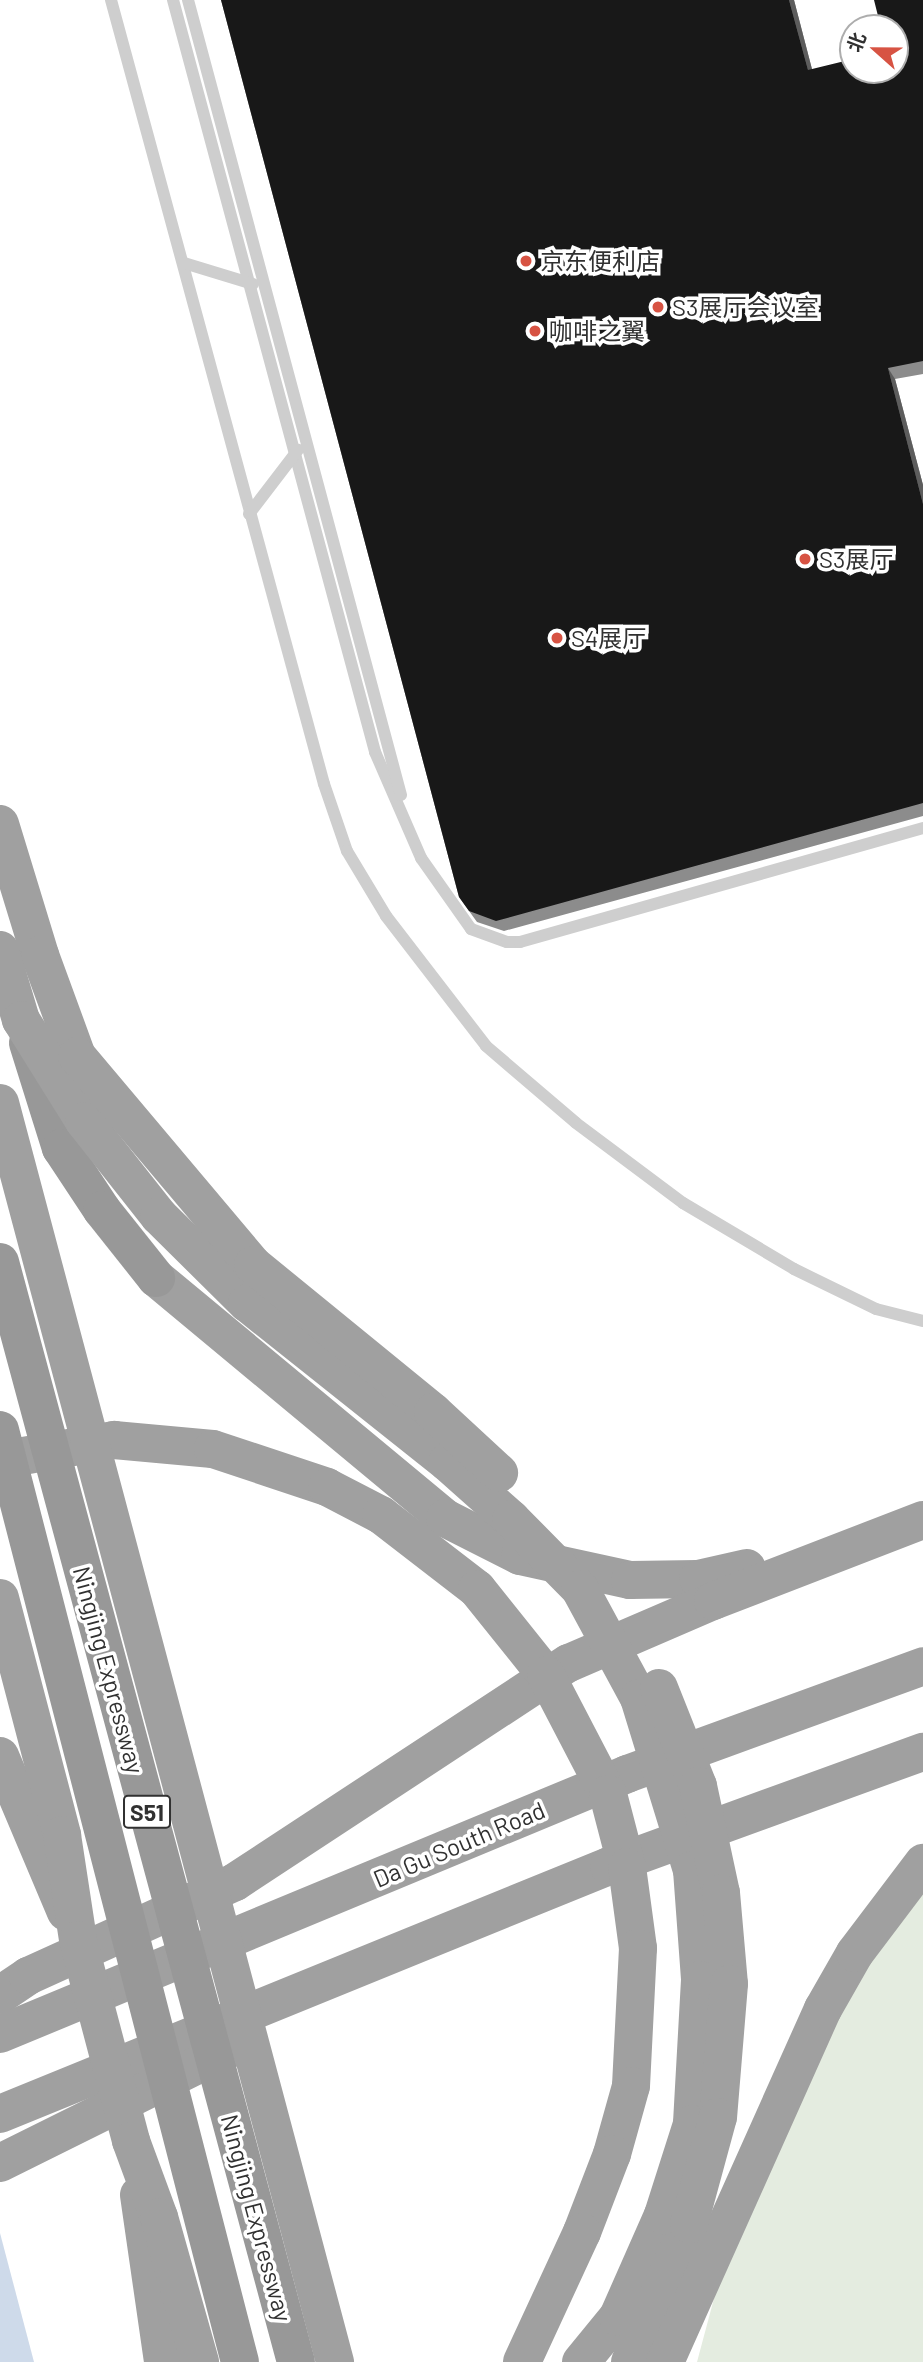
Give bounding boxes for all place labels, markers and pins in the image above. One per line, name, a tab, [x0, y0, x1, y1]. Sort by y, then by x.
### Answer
place label: 京东便利店	[540, 247, 660, 275]
marker: 京东便利店	[518, 253, 534, 269]
place label: S3展厅会议室	[672, 293, 818, 321]
marker: S3展厅会议室	[650, 299, 666, 315]
place label: 咖啡之翼	[549, 317, 645, 345]
marker: 咖啡之翼	[527, 323, 543, 339]
place label: S3展厅	[819, 545, 893, 573]
marker: S3展厅	[797, 551, 813, 567]
place label: S4展厅	[571, 624, 646, 652]
marker: S4展厅	[549, 630, 565, 646]

